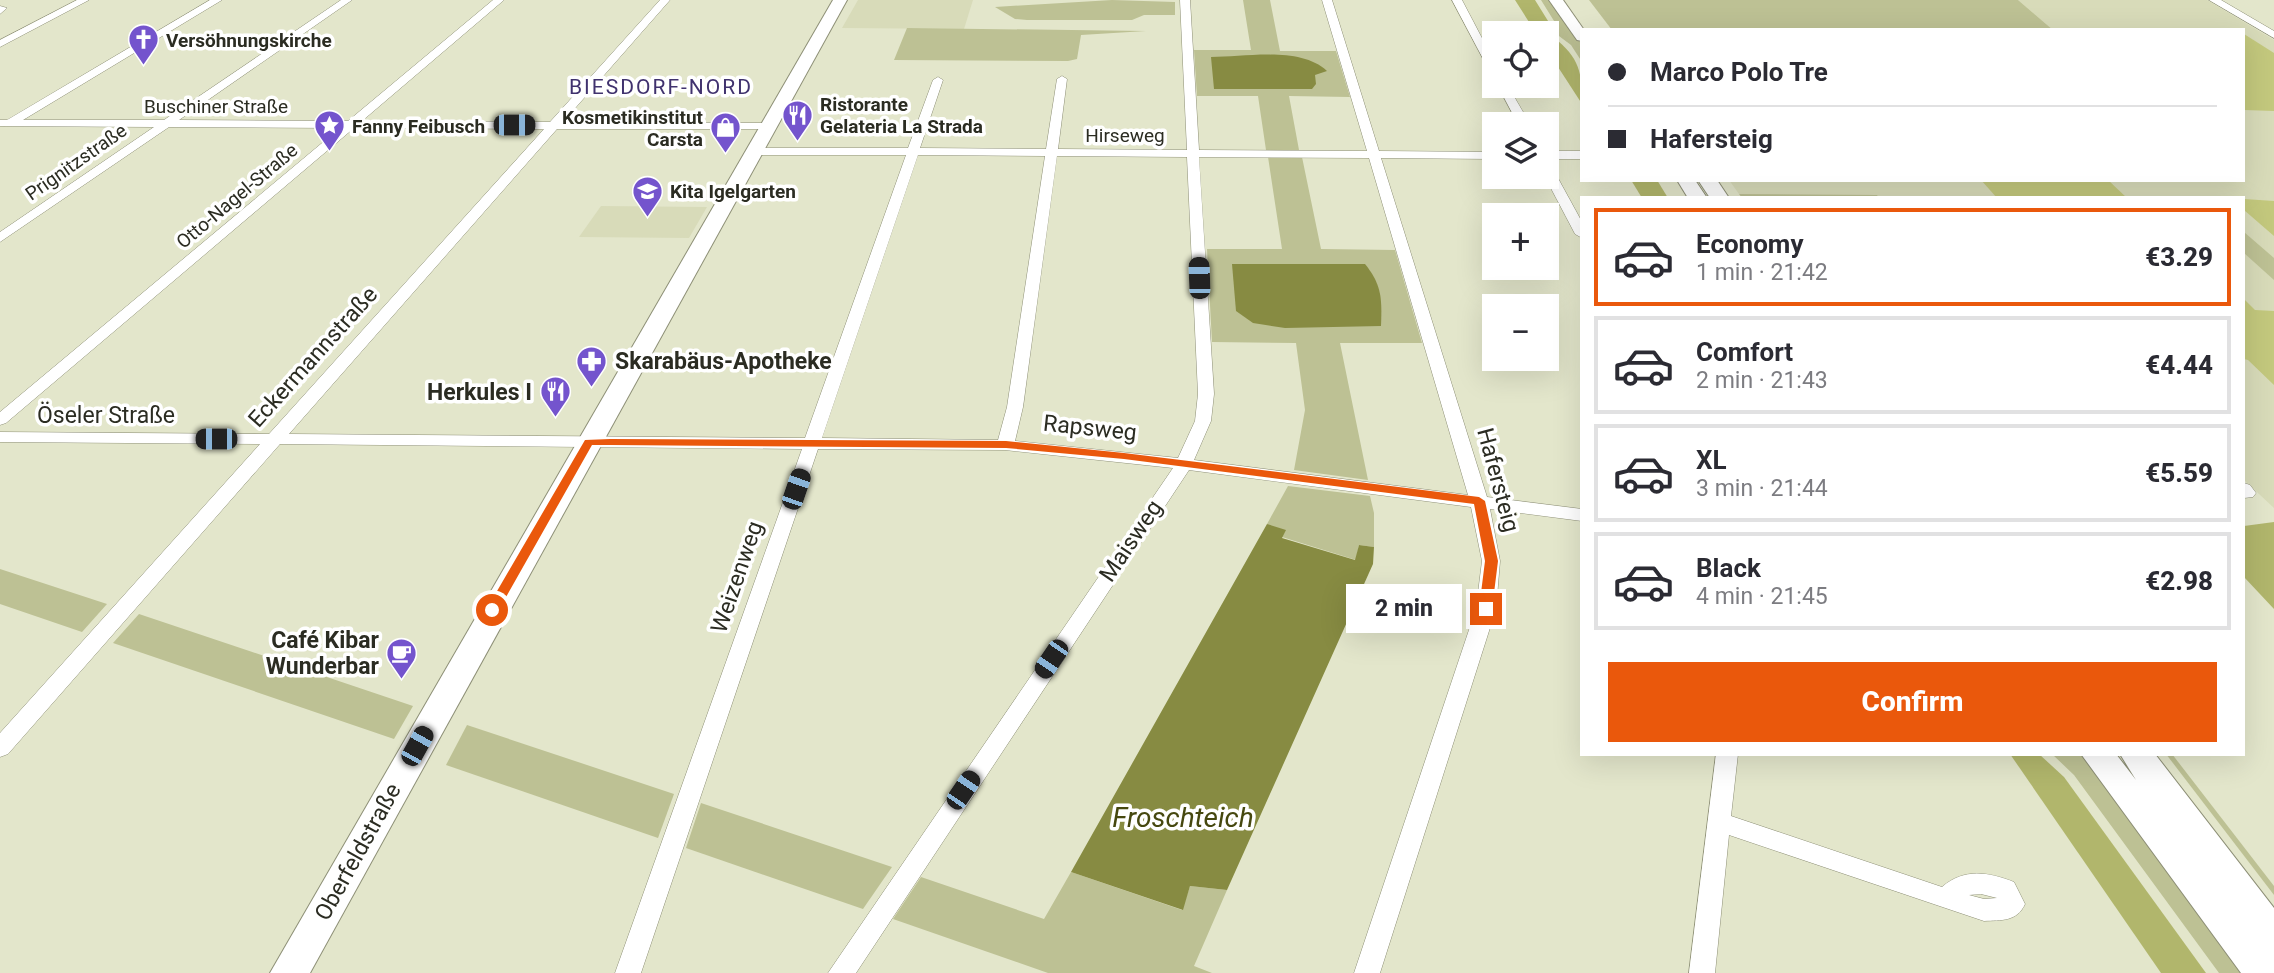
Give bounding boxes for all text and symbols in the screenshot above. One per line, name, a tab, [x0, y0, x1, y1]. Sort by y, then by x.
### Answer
map controls	[1482, 21, 1559, 371]
button: locate	[1482, 21, 1559, 98]
church icon: Versöhnungskirche	[126, 23, 160, 67]
place label: Versöhnungskirche	[166, 29, 332, 52]
text: Marco Polo Tre	[1650, 57, 1828, 87]
district label: BIESDORF-NORD	[569, 75, 753, 99]
place label: Ristorante Gelateria La Strada	[820, 93, 983, 138]
street label: Buschiner Straße	[144, 95, 288, 118]
restaurant icon: Ristorante Gelateria La Strada	[780, 98, 814, 142]
place label: Kosmetikinstitut Carsta	[562, 106, 704, 151]
place icon: Fanny Feibusch	[312, 109, 346, 153]
shop icon: Kosmetikinstitut Carsta	[709, 111, 743, 155]
button: layers	[1482, 112, 1559, 189]
place label: Fanny Feibusch	[352, 115, 485, 138]
car	[494, 115, 536, 136]
street label: Prignitzstraße	[21, 119, 131, 205]
street label: Hirseweg	[1085, 124, 1165, 147]
text: Hafersteig	[1650, 124, 1773, 154]
street label: Otto-Nagel-Straße	[172, 139, 302, 253]
school or university icon: Kita Igelgarten	[630, 174, 664, 218]
place label: Kita Igelgarten	[670, 180, 796, 203]
button: +	[1482, 203, 1559, 280]
icon: car	[1612, 226, 1675, 289]
text: Economy	[1696, 229, 1803, 259]
text: €3.29	[2145, 242, 2213, 272]
car	[1188, 257, 1211, 299]
text: 1 min · 21:42	[1696, 259, 1828, 286]
street label: Eckermannstraße	[243, 281, 383, 433]
button: −	[1482, 294, 1559, 371]
icon: car	[1612, 334, 1675, 397]
text: Comfort	[1696, 337, 1793, 367]
pharmacy icon: Skarabäus-Apotheke	[575, 344, 609, 388]
place label: Skarabäus-Apotheke	[615, 348, 832, 375]
text: €4.44	[2145, 350, 2213, 380]
text: 2 min · 21:43	[1696, 367, 1828, 394]
restaurant icon: Herkules I	[538, 375, 572, 419]
place label: Herkules I	[427, 379, 532, 406]
street label: Öseler Straße	[37, 401, 175, 429]
street label: Rapsweg	[1042, 410, 1138, 446]
street label: Hafersteig	[1471, 425, 1525, 535]
car	[196, 429, 238, 450]
icon: car	[1612, 442, 1675, 505]
text: XL	[1696, 445, 1727, 475]
text: €5.59	[2145, 458, 2213, 488]
car	[780, 466, 813, 512]
text: 3 min · 21:44	[1696, 475, 1828, 502]
street label: Maisweg	[1094, 495, 1168, 587]
street label: Weizenweg	[705, 518, 769, 636]
icon: car	[1612, 550, 1675, 613]
text: Black	[1696, 553, 1761, 583]
text: €2.98	[2145, 566, 2213, 596]
text: 4 min · 21:45	[1696, 583, 1828, 610]
callout: 2 min	[1346, 584, 1462, 634]
route end	[1470, 593, 1502, 625]
route start	[476, 594, 508, 626]
text: 2 min	[1375, 595, 1433, 622]
place label: Café Kibar Wunderbar	[266, 627, 380, 680]
cafe icon: Café Kibar Wunderbar	[385, 636, 419, 680]
car	[1031, 636, 1072, 682]
button: Confirm	[1608, 662, 2217, 742]
car	[398, 723, 437, 769]
car	[943, 767, 984, 813]
street label: Oberfeldstraße	[309, 779, 407, 925]
water label: Froschteich	[1112, 801, 1254, 834]

